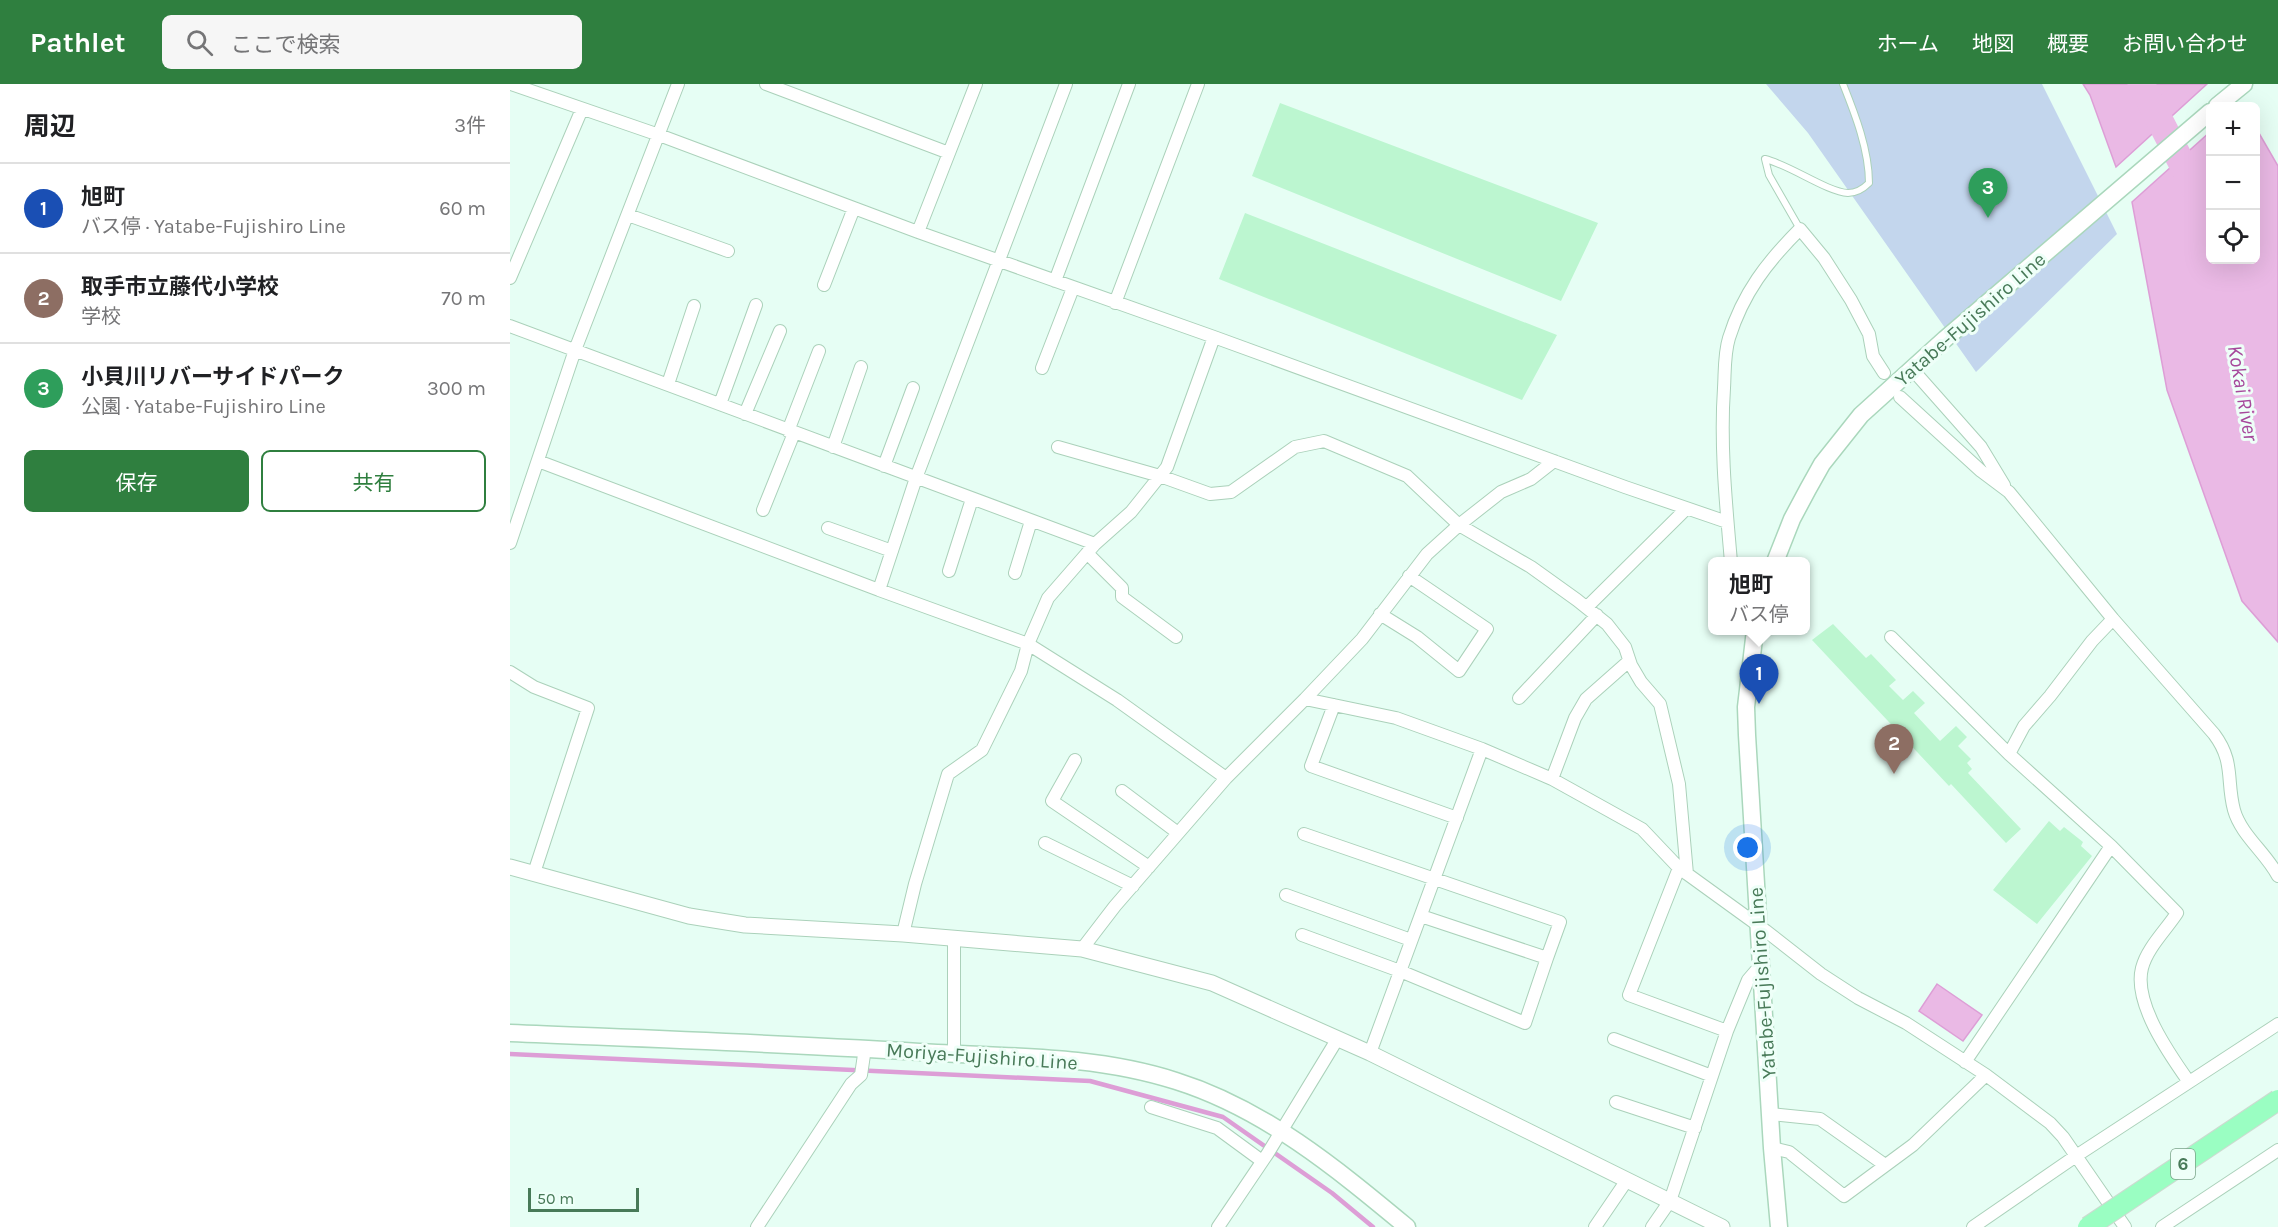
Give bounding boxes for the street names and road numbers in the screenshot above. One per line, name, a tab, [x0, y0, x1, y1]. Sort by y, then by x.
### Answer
street label: Yatabe-Fujishiro Line	[1890, 248, 2050, 391]
street label: Yatabe-Fujishiro Line	[1744, 886, 1781, 1079]
street label: Moriya-Fujishiro Line	[886, 1038, 1078, 1075]
road number: 6	[2171, 1149, 2195, 1179]

